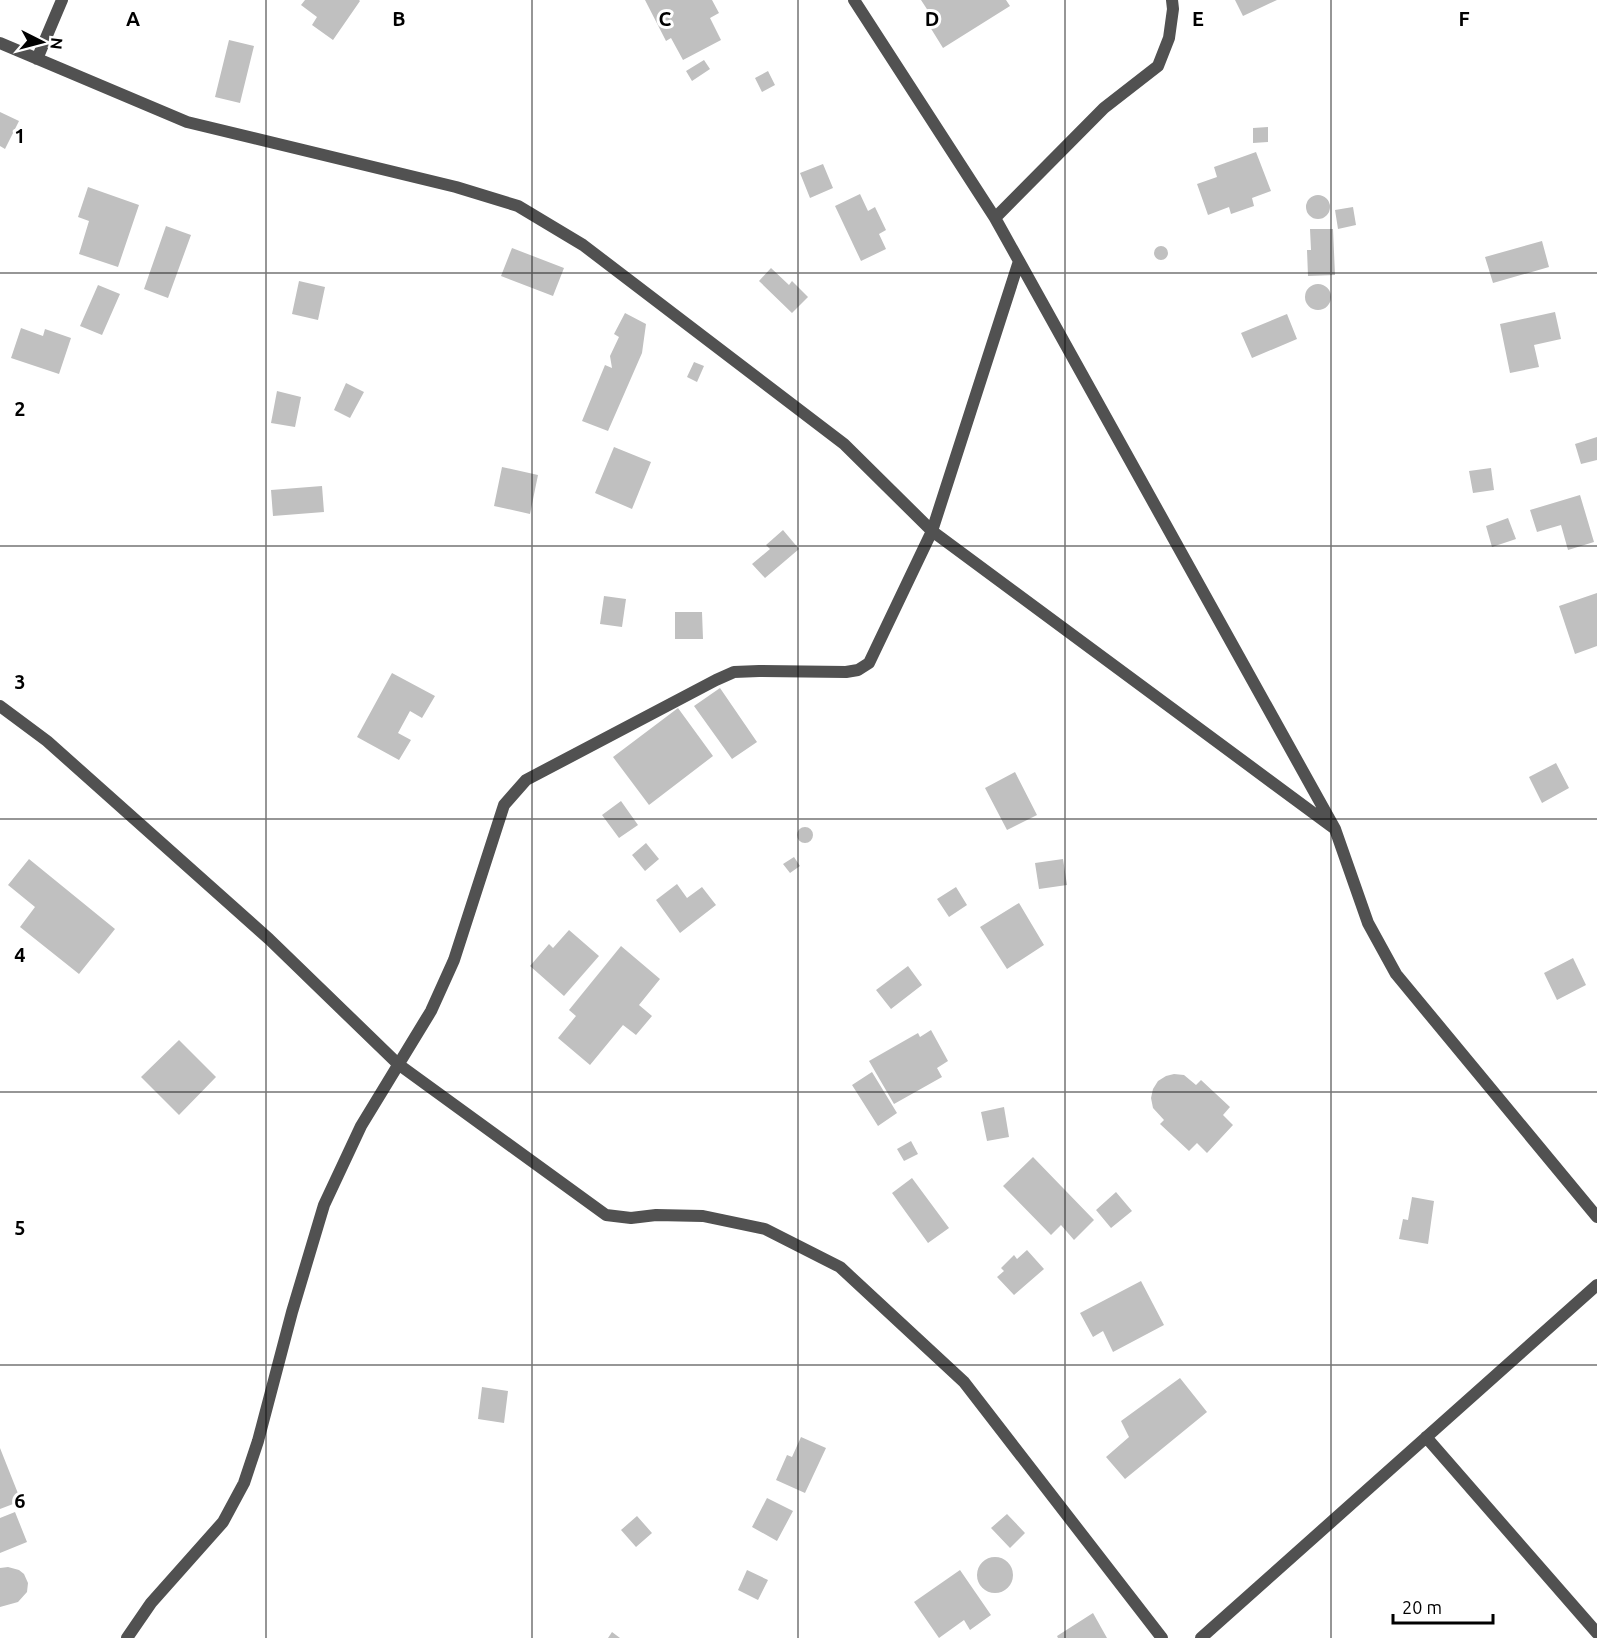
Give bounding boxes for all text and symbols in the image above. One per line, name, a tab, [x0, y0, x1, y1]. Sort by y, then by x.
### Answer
text: A	[126, 7, 140, 30]
text: B	[392, 7, 406, 30]
text: C	[659, 7, 672, 30]
text: D	[925, 7, 939, 30]
text: E	[1192, 7, 1204, 30]
text: F	[1458, 7, 1470, 30]
north arrow	[12, 12, 72, 72]
text: N	[47, 37, 66, 50]
text: 1	[14, 124, 26, 147]
text: 2	[14, 397, 26, 420]
text: 3	[14, 670, 26, 693]
text: 4	[14, 943, 26, 966]
text: 5	[14, 1216, 26, 1239]
text: 6	[14, 1489, 26, 1512]
scale bar	[1393, 1587, 1494, 1625]
text: 20 m	[1402, 1597, 1442, 1617]

